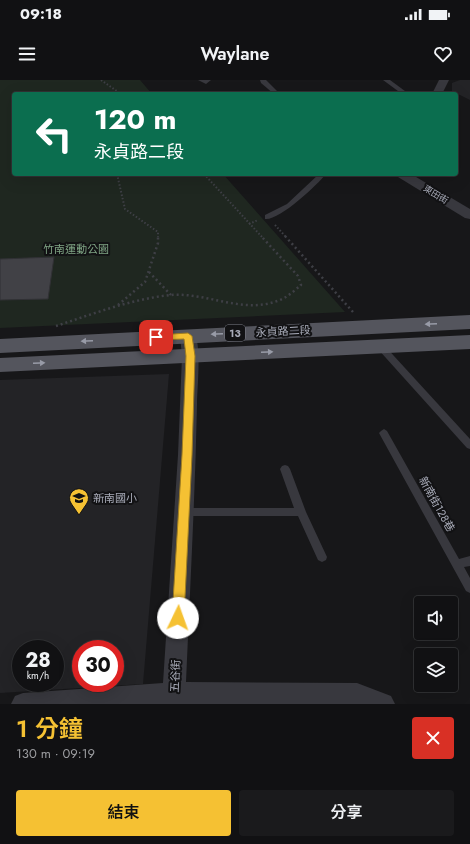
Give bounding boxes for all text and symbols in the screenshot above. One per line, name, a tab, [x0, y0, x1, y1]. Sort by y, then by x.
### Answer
text: 09:18	[20, 3, 62, 25]
text: Waylane	[200, 41, 270, 67]
icon: menu	[16, 43, 38, 65]
icon: heart	[432, 43, 454, 65]
text: 120 m	[94, 99, 177, 140]
icon: left	[28, 108, 80, 160]
text: 永貞路二段	[94, 139, 184, 165]
street label: 東田街	[421, 181, 451, 207]
park label: 竹南運動公園	[43, 241, 109, 257]
pin	[139, 320, 173, 354]
one-way arrow	[424, 321, 437, 327]
street label: 永貞路二段	[255, 322, 311, 340]
road number: 13	[225, 325, 245, 341]
icon: arrive	[145, 326, 167, 348]
one-way arrow	[211, 331, 223, 338]
one-way arrow	[80, 338, 93, 344]
one-way arrow	[261, 349, 274, 355]
one-way arrow	[33, 360, 46, 366]
street label: 新南街128巷	[415, 473, 459, 535]
school or university icon: 新南國小	[68, 487, 90, 515]
place label: 新南國小	[93, 490, 137, 506]
map controls	[414, 596, 458, 692]
button: sound	[414, 596, 458, 640]
position arrow	[157, 597, 199, 639]
speed limit sign: 30	[72, 640, 124, 692]
text: 28	[25, 646, 51, 675]
button: layers	[414, 648, 458, 692]
street label: 五谷街	[166, 659, 184, 693]
text: km/h	[27, 668, 49, 683]
text: 1 分鐘	[16, 711, 83, 746]
button: close	[412, 717, 454, 759]
text: 130 m · 09:19	[16, 744, 95, 763]
button: 結束	[16, 790, 231, 836]
button: 分享	[239, 790, 454, 836]

